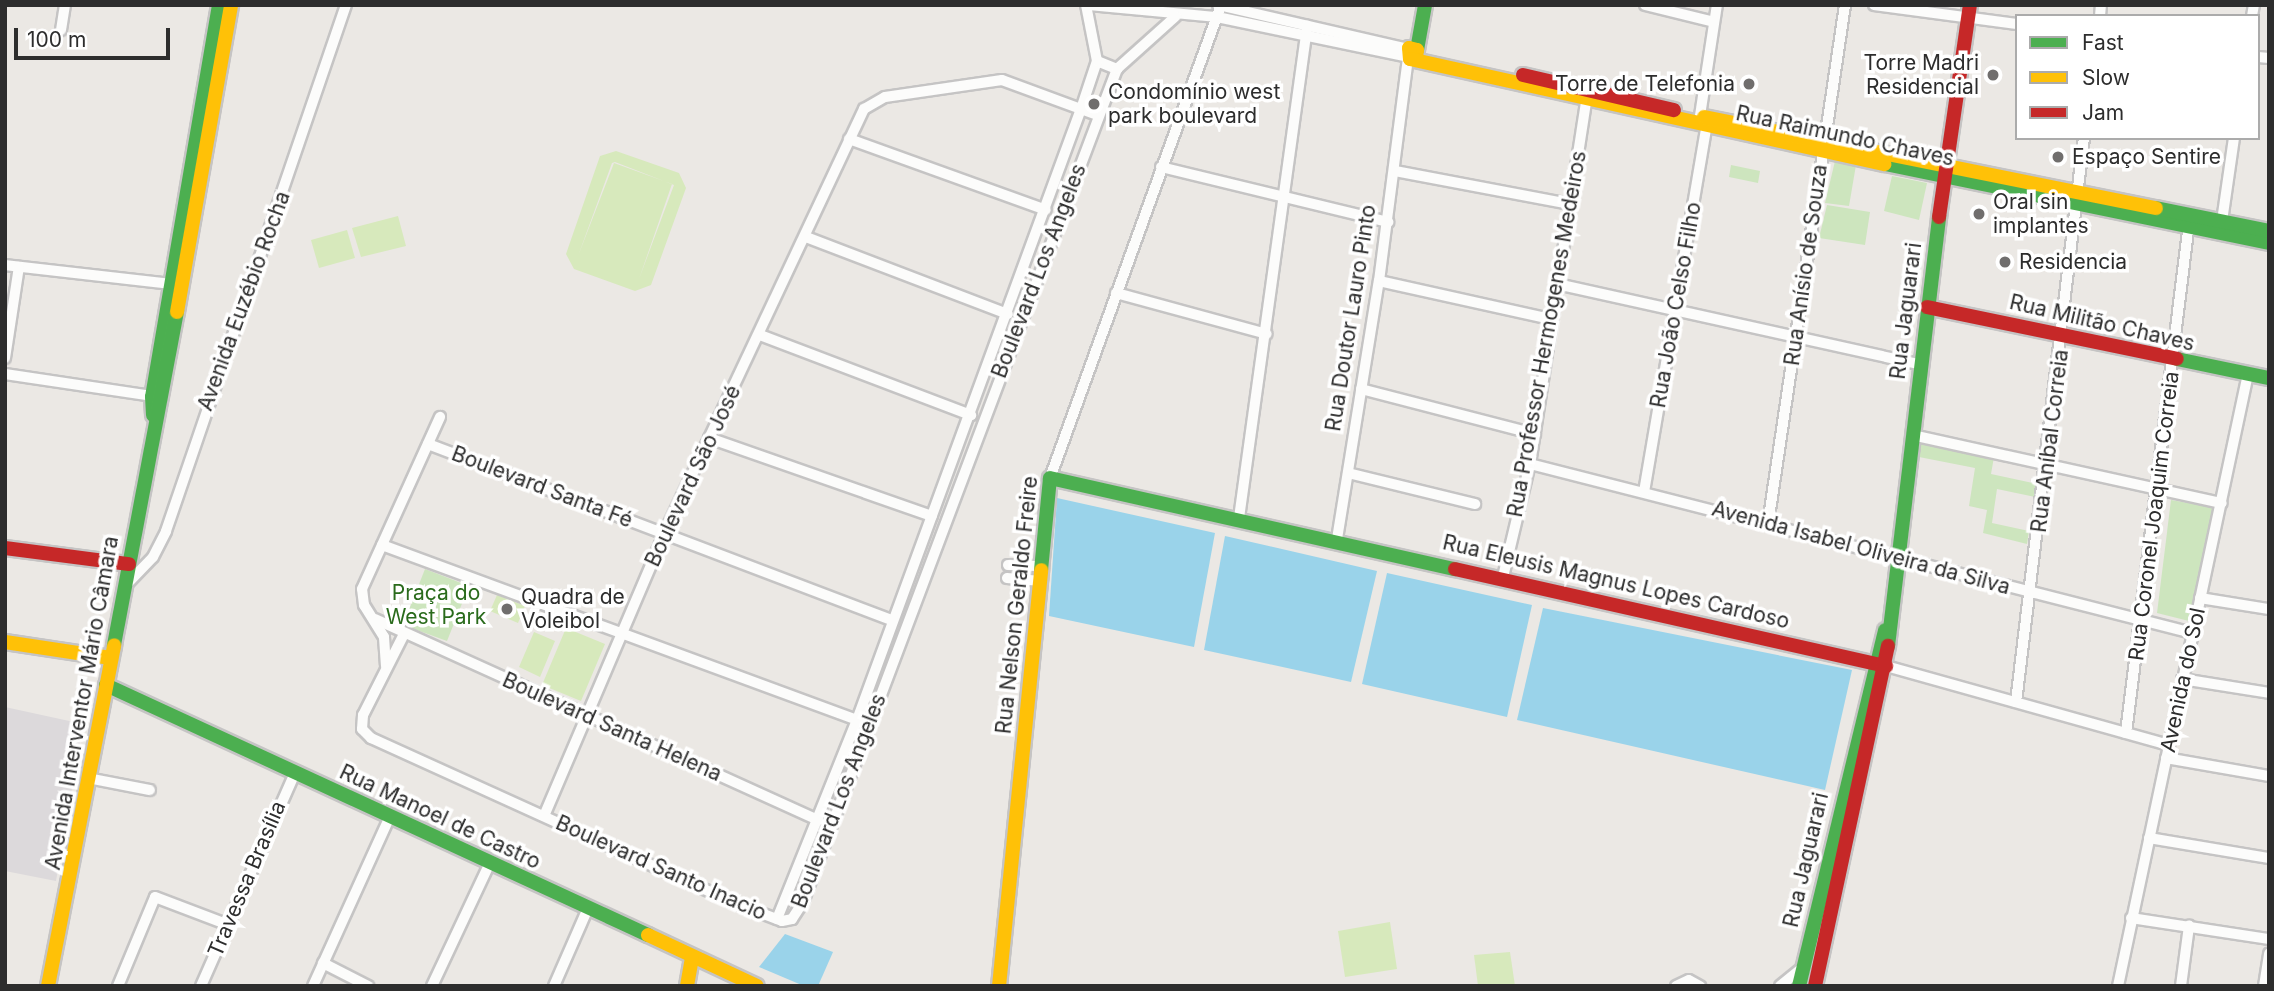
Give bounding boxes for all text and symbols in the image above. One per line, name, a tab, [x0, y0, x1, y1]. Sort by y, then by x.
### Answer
scale bar	[18, 14, 173, 58]
legend	[2015, 14, 2260, 140]
text: 100 m	[27, 27, 86, 52]
text: Fast	[2082, 30, 2124, 55]
place label: Torre Madri Residencial	[1864, 50, 1979, 100]
text: Slow	[2082, 65, 2130, 90]
marker: Torre Madri Residencial	[1985, 67, 2001, 83]
place label: Torre de Telefonia	[1555, 71, 1735, 97]
marker: Torre de Telefonia	[1741, 76, 1757, 92]
place label: Condomínio west park boulevard	[1108, 79, 1280, 129]
marker: Condomínio west park boulevard	[1086, 96, 1102, 112]
text: Jam	[2082, 100, 2124, 125]
street label: Rua Raimundo Chaves	[1734, 101, 1956, 171]
place label: Espaço Sentire	[2072, 144, 2221, 170]
street label: Rua Professor Hermogenes Medeiros	[1502, 149, 1592, 519]
marker: Espaço Sentire	[2050, 149, 2066, 165]
street label: Boulevard Los Angeles	[986, 160, 1092, 382]
street label: Rua Anísio de Souza	[1779, 163, 1833, 367]
street label: Avenida Euzébio Rocha	[193, 188, 295, 414]
place label: Oral sin implantes	[1993, 189, 2089, 239]
street label: Rua João Celso Filho	[1645, 200, 1707, 410]
street label: Rua Doutor Lauro Pinto	[1321, 203, 1381, 433]
marker: Oral sin implantes	[1971, 206, 1987, 222]
street label: Rua Jaguarari	[1885, 241, 1927, 381]
place label: Residencia	[2019, 249, 2127, 275]
marker: Residencia	[1997, 254, 2013, 270]
street label: Rua Militão Chaves	[2007, 289, 2197, 357]
street label: Rua Aníbal Correia	[2026, 348, 2074, 534]
street label: Rua Coronel Joaquim Correia	[2124, 370, 2184, 662]
street label: Boulevard São José	[640, 381, 746, 571]
street label: Boulevard Santa Fé	[448, 441, 636, 533]
street label: Rua Nelson Geraldo Freire	[991, 475, 1043, 735]
street label: Avenida Isabel Oliveira da Silva	[1709, 496, 2013, 600]
street label: Rua Eleusis Magnus Lopes Cardoso	[1440, 530, 1792, 634]
street label: Avenida Interventor Mário Câmara	[40, 534, 124, 872]
park label: Praça do West Park	[386, 580, 486, 630]
place label: Quadra de Voleibol	[521, 584, 625, 634]
marker: Quadra de Voleibol	[499, 601, 515, 617]
street label: Avenida do Sol	[2155, 605, 2211, 755]
street label: Boulevard Santa Helena	[499, 667, 725, 787]
street label: Boulevard Los Angeles	[786, 690, 892, 912]
street label: Rua Manoel de Castro	[335, 759, 545, 875]
street label: Rua Jaguarari	[1778, 790, 1834, 930]
street label: Travessa Brasília	[203, 797, 291, 961]
street label: Boulevard Santo Inacio	[552, 810, 770, 926]

